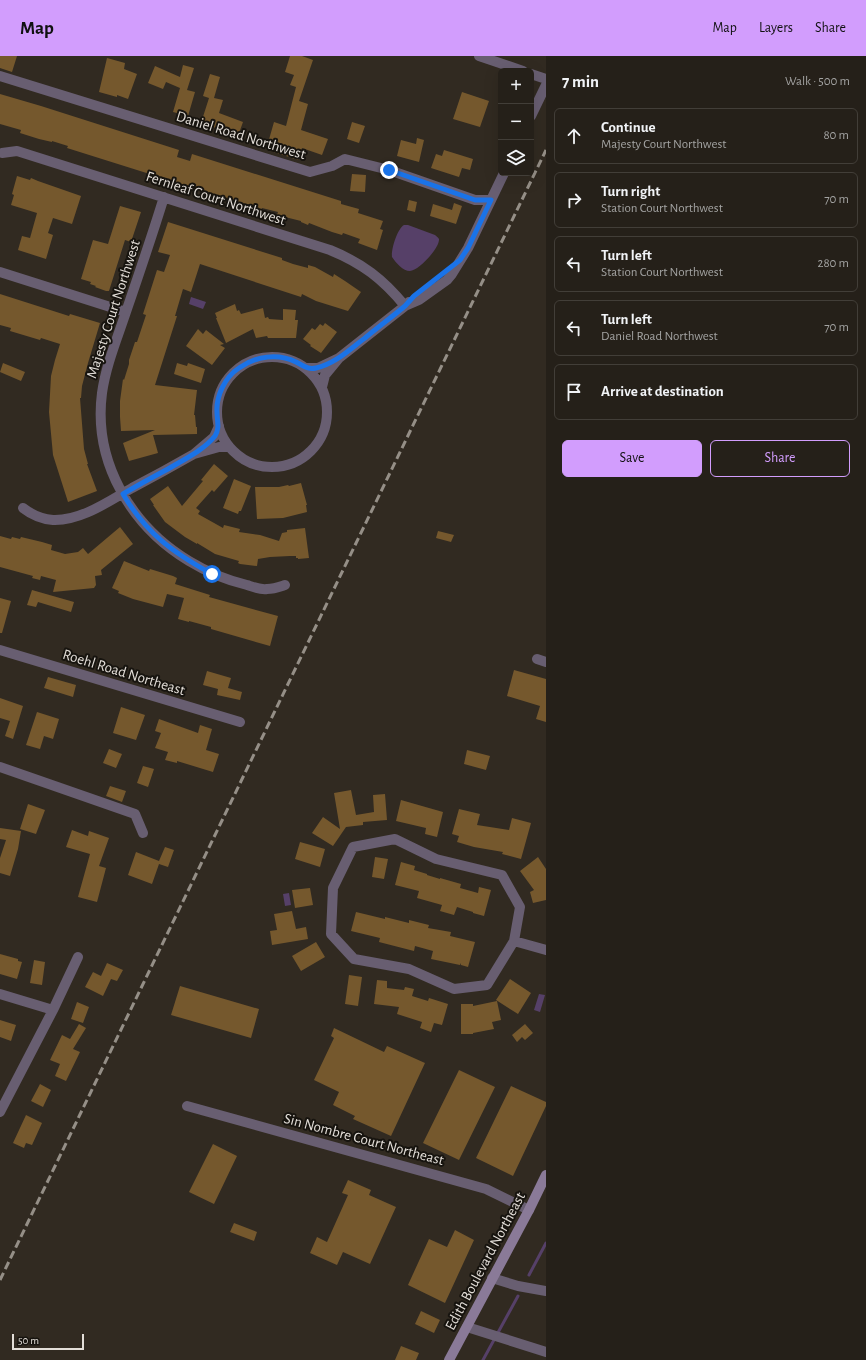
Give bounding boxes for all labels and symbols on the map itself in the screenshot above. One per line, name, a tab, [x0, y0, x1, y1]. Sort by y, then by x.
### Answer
street label: Daniel Road Northwest	[174, 109, 308, 162]
route end	[380, 161, 398, 179]
street label: Fernleaf Court Northwest	[144, 169, 288, 228]
street label: Majesty Court Northwest	[84, 238, 143, 380]
route start	[203, 565, 221, 583]
street label: Roehl Road Northeast	[61, 647, 187, 698]
street label: Sin Nombre Court Northeast	[282, 1111, 446, 1168]
street label: Edith Boulevard Northeast	[443, 1190, 528, 1333]
scale bar	[12, 1332, 84, 1351]

